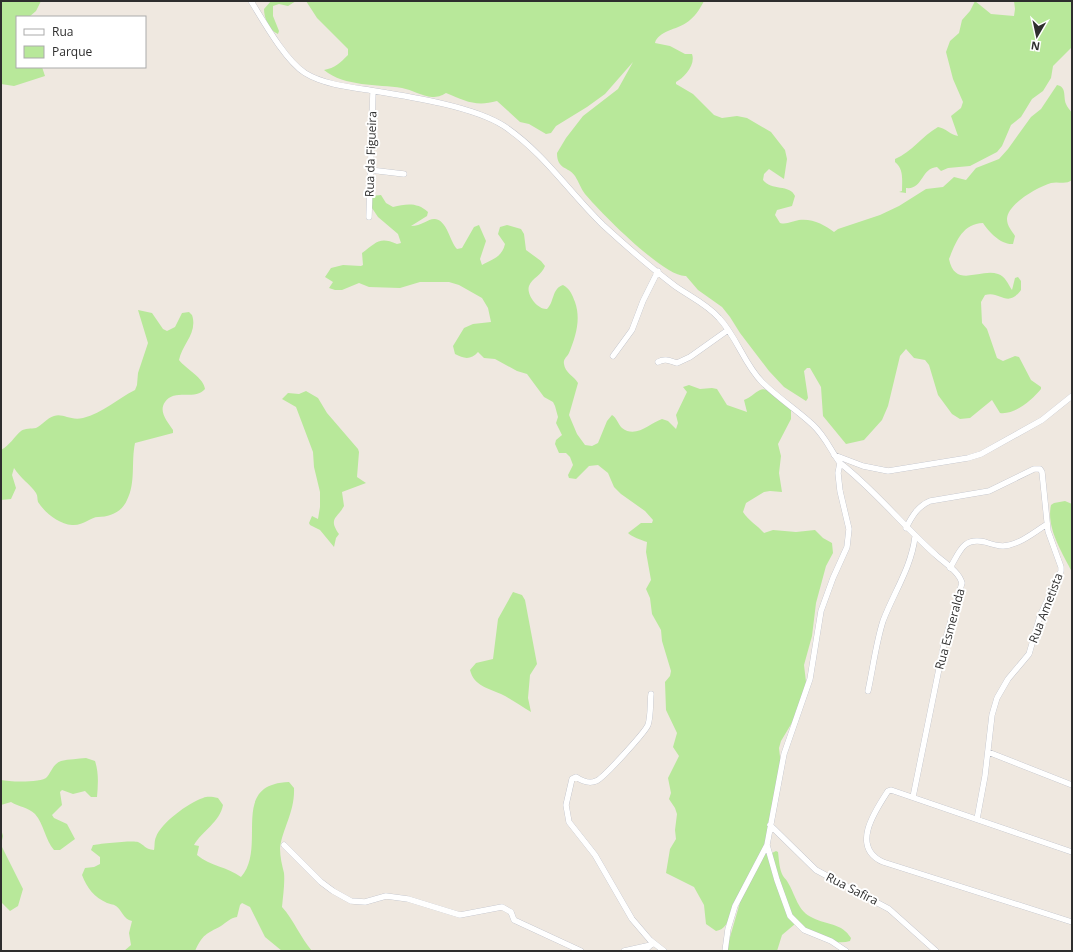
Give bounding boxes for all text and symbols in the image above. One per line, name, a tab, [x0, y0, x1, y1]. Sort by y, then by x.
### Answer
legend	[16, 16, 146, 68]
north arrow	[1017, 16, 1057, 56]
text: Rua	[52, 23, 73, 40]
text: N	[1030, 38, 1041, 54]
text: Parque	[52, 43, 92, 60]
street label: Rua da Figueira	[361, 111, 380, 197]
street label: Rua Ametista	[1024, 570, 1067, 645]
street label: Rua Esmeralda	[931, 586, 969, 671]
street label: Rua Safira	[823, 868, 881, 909]

